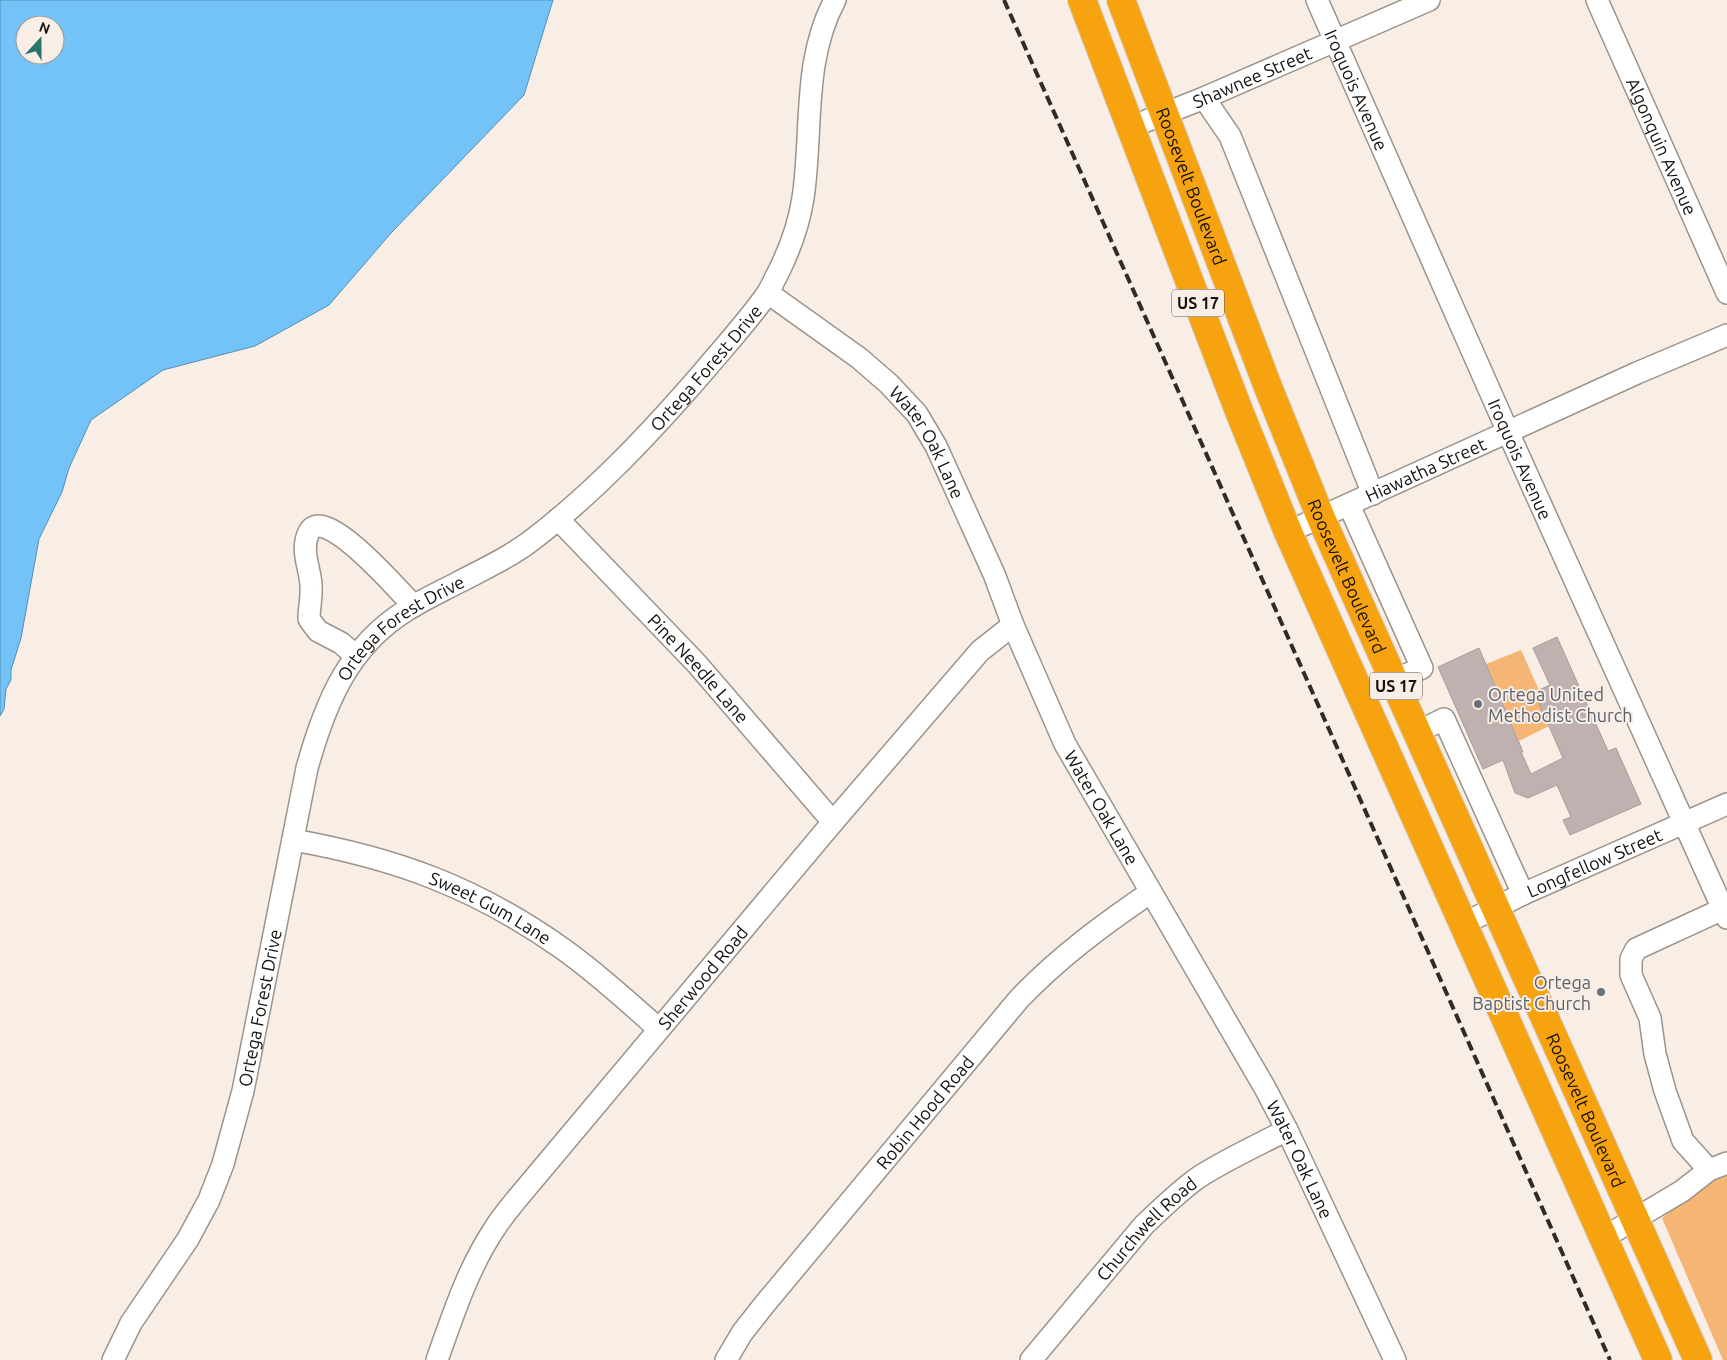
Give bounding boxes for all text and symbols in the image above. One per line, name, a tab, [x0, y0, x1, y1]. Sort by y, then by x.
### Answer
north arrow	[15, 15, 65, 65]
text: N	[37, 19, 52, 37]
street label: Iroquois Avenue	[1321, 26, 1392, 153]
street label: Shawnee Street	[1190, 42, 1315, 111]
street label: Algonquin Avenue	[1623, 75, 1701, 218]
street label: Roosevelt Boulevard	[1153, 104, 1231, 268]
road number: US 17	[1172, 290, 1224, 316]
street label: Ortega Forest Drive	[646, 301, 765, 435]
street label: Water Oak Lane	[886, 382, 968, 502]
street label: Iroquois Avenue	[1485, 396, 1556, 523]
street label: Hiawatha Street	[1362, 433, 1489, 506]
street label: Roosevelt Boulevard	[1304, 496, 1390, 656]
street label: Ortega Forest Drive	[333, 571, 468, 684]
street label: Pine Needle Lane	[644, 609, 753, 727]
road number: US 17	[1370, 672, 1422, 699]
place label: Ortega United Methodist Church	[1488, 684, 1632, 725]
marker: Ortega United Methodist Church	[1472, 698, 1484, 710]
street label: Water Oak Lane	[1061, 747, 1143, 868]
street label: Longfellow Street	[1524, 824, 1665, 901]
street label: Sweet Gum Lane	[427, 868, 555, 948]
street label: Sherwood Road	[654, 922, 751, 1033]
street label: Ortega Forest Drive	[234, 928, 285, 1088]
place label: Ortega Baptist Church	[1472, 972, 1591, 1013]
marker: Ortega Baptist Church	[1595, 986, 1607, 998]
street label: Roosevelt Boulevard	[1543, 1030, 1629, 1190]
street label: Robin Hood Road	[872, 1052, 977, 1173]
street label: Water Oak Lane	[1263, 1097, 1337, 1221]
street label: Churchwell Road	[1092, 1173, 1200, 1284]

